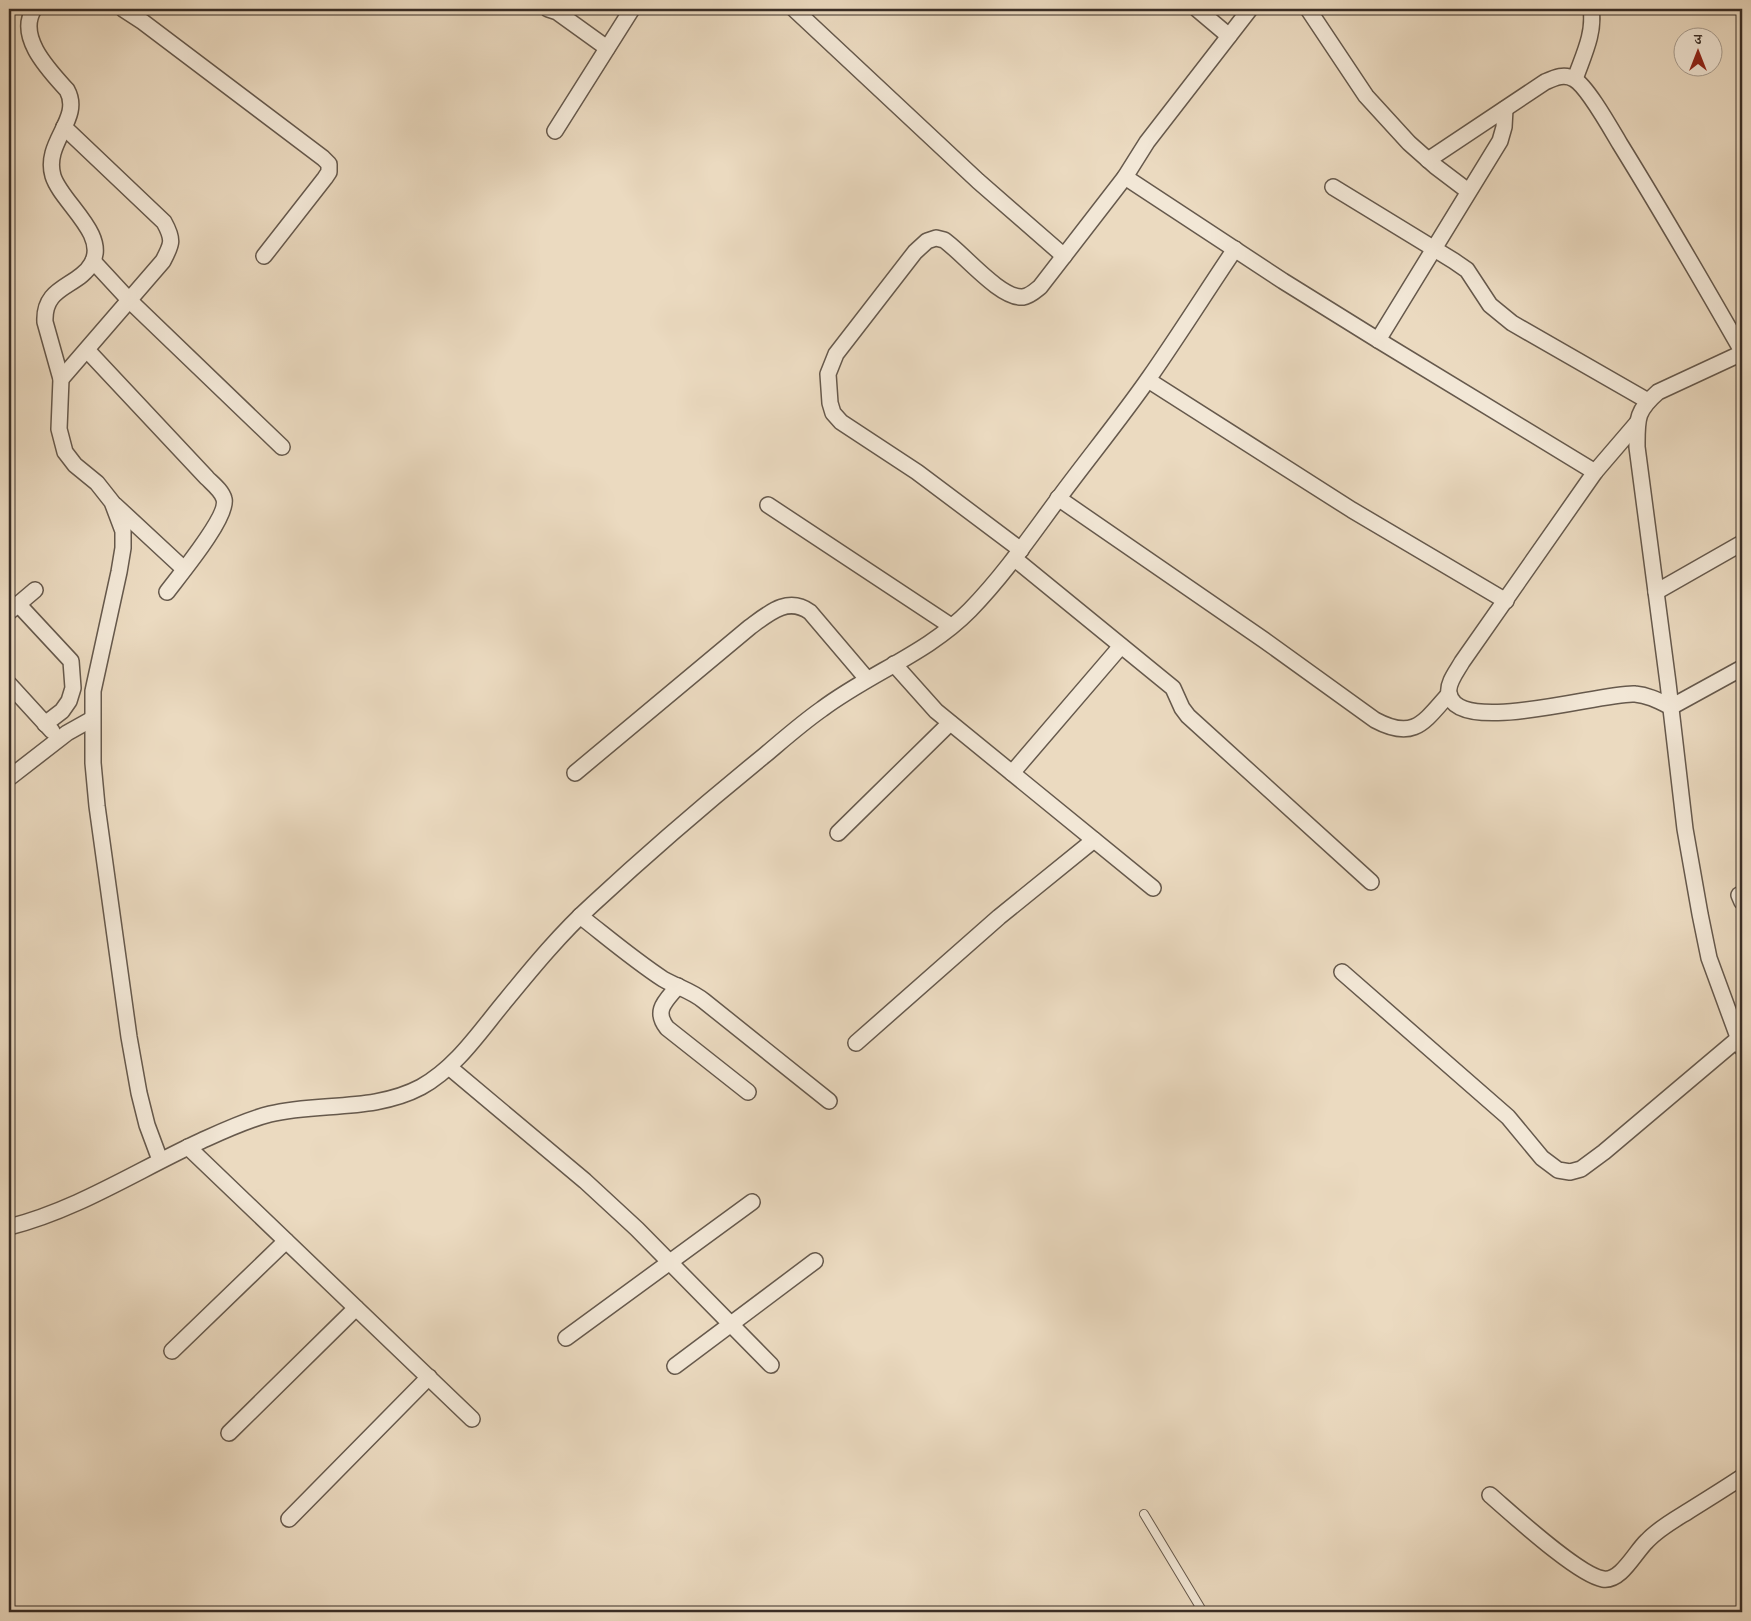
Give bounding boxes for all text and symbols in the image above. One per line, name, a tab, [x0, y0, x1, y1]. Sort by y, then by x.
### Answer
north arrow	[1674, 28, 1724, 78]
text: उ	[1693, 31, 1702, 48]

